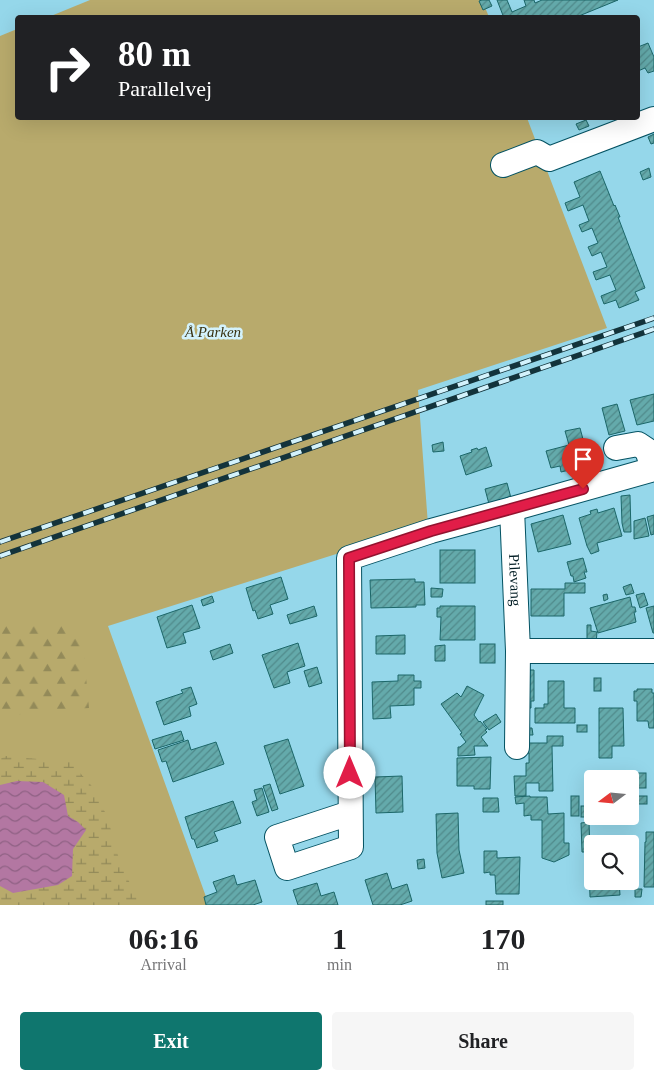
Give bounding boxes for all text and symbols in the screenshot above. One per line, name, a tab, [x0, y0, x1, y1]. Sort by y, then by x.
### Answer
icon: right	[35, 35, 100, 100]
text: 80 m	[118, 35, 191, 74]
text: Parallelvej	[118, 76, 212, 101]
park label: Å Parken	[184, 324, 241, 340]
pin	[562, 438, 604, 489]
icon: arrive	[569, 445, 597, 473]
street label: Pilevang	[506, 553, 524, 607]
position arrow	[323, 746, 375, 798]
north arrow	[584, 770, 639, 825]
map controls	[584, 770, 639, 890]
button: search	[584, 835, 639, 890]
text: 06:16	[129, 922, 199, 955]
text: 1	[332, 922, 347, 955]
text: 170	[480, 922, 525, 955]
text: Arrival	[140, 956, 187, 973]
text: min	[327, 956, 352, 973]
text: m	[497, 956, 509, 973]
button: Exit	[20, 1012, 322, 1070]
button: Share	[332, 1012, 634, 1070]

